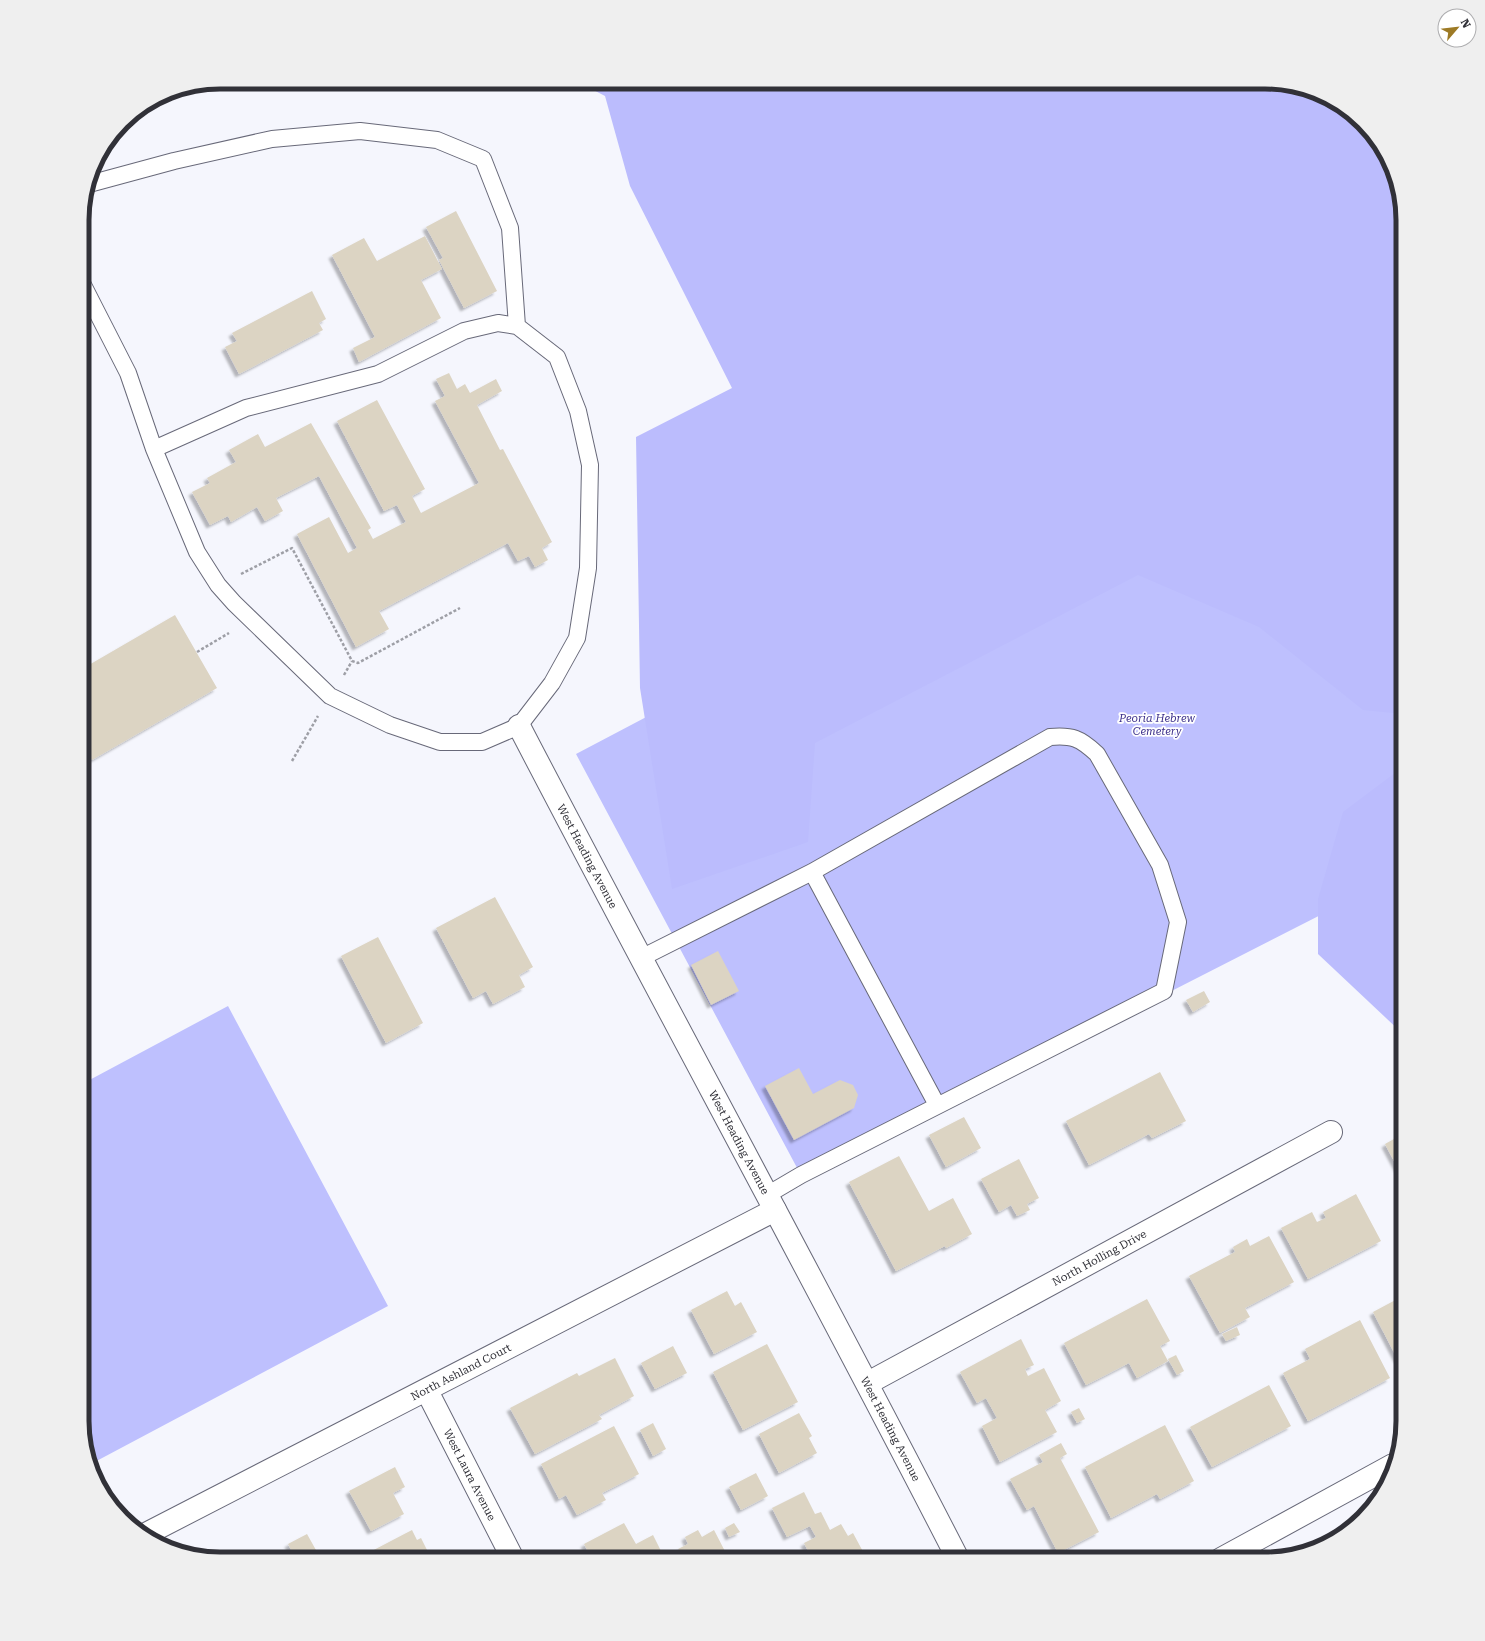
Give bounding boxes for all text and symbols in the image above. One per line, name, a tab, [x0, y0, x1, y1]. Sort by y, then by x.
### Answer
north arrow	[1437, 8, 1477, 48]
text: N	[1458, 17, 1473, 31]
park label: Peoria Hebrew Cemetery	[1118, 712, 1195, 738]
street label: West Heading Avenue	[554, 802, 620, 911]
street label: West Heading Avenue	[706, 1088, 772, 1197]
street label: North Holling Drive	[1050, 1227, 1149, 1288]
street label: North Ashland Court	[408, 1341, 513, 1403]
street label: West Heading Avenue	[858, 1374, 923, 1483]
street label: West Laura Avenue	[441, 1427, 499, 1523]

